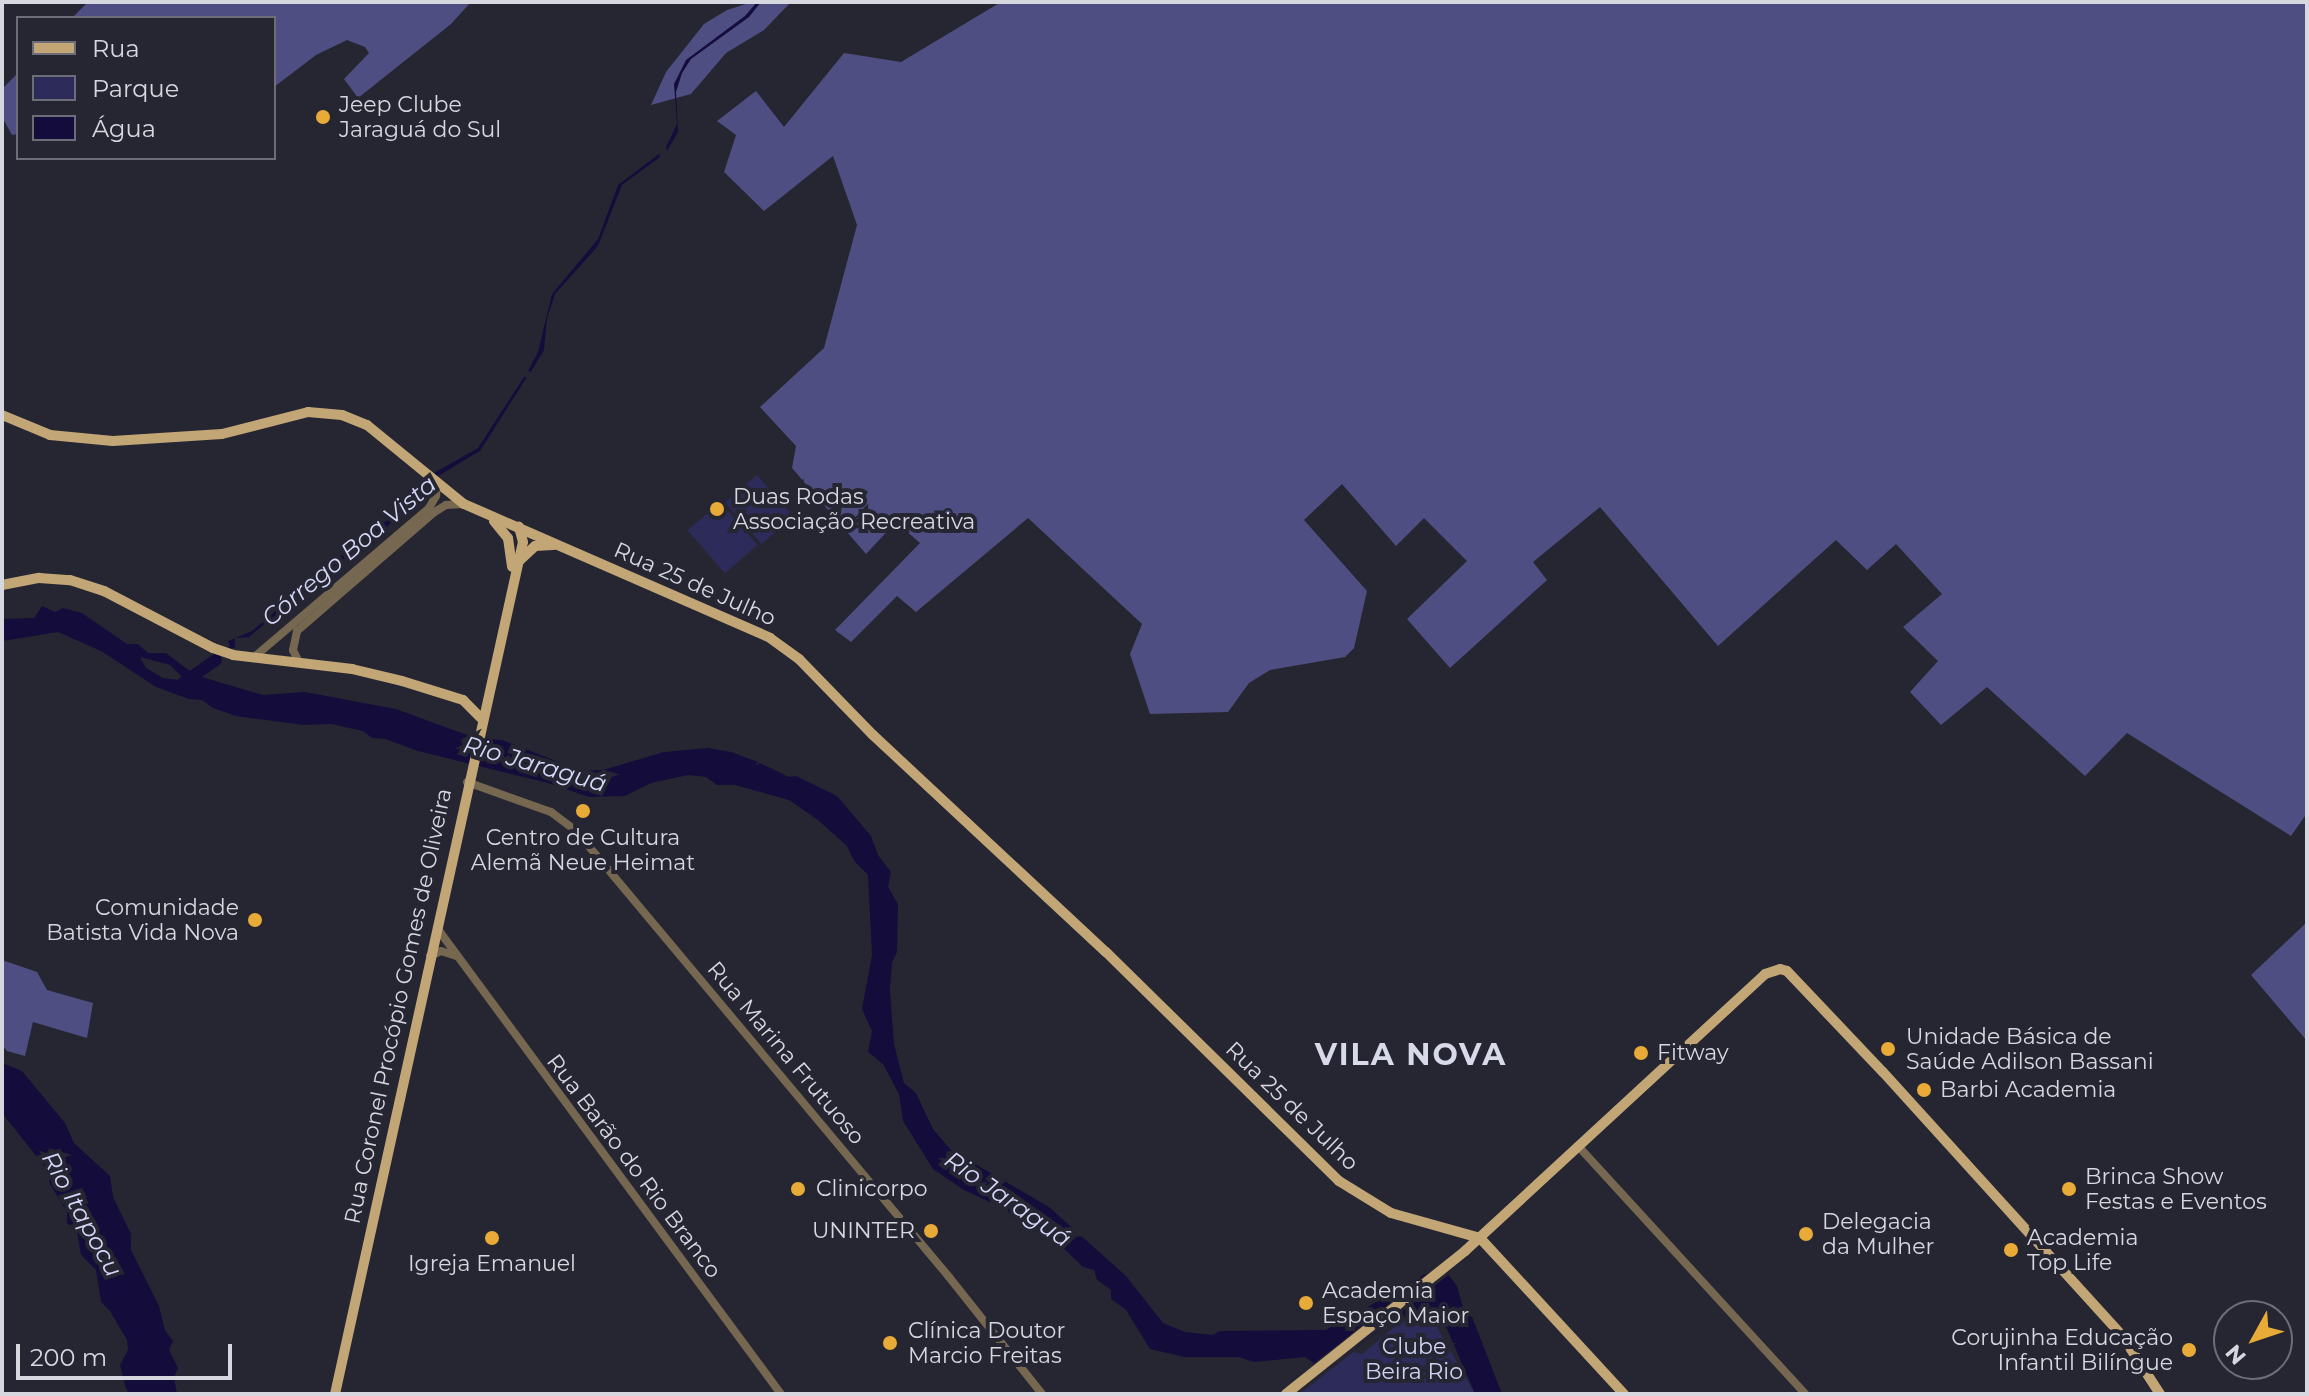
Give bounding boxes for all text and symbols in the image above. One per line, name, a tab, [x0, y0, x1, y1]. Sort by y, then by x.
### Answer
legend	[16, 16, 276, 160]
text: Rua	[92, 34, 140, 63]
text: Parque	[92, 74, 179, 103]
place label: Jeep Clube Jaraguá do Sul	[339, 91, 501, 142]
marker: Jeep Clube Jaraguá do Sul	[314, 108, 332, 126]
text: Água	[92, 114, 156, 143]
water label: Córrego Boa Vista	[256, 470, 442, 632]
place label: Duas Rodas Associação Recreativa	[733, 483, 975, 534]
marker: Duas Rodas Associação Recreativa	[708, 500, 726, 518]
street label: Rua 25 de Julho	[610, 536, 780, 632]
water label: Rio Jaraguá	[460, 730, 610, 798]
street label: Rua Coronel Procópio Gomes de Oliveira	[339, 786, 457, 1226]
marker: Centro de Cultura Alemã Neue Heimat	[574, 802, 592, 820]
place label: Centro de Cultura Alemã Neue Heimat	[471, 824, 695, 876]
place label: Comunidade Batista Vida Nova	[46, 894, 239, 946]
marker: Comunidade Batista Vida Nova	[246, 911, 264, 929]
street label: Rua Marina Frutuoso	[702, 956, 870, 1150]
place label: Unidade Básica de Saúde Adilson Bassani	[1906, 1023, 2154, 1074]
street label: Rua 25 de Julho	[1220, 1036, 1364, 1176]
district label: VILA NOVA	[1315, 1037, 1507, 1073]
marker: Unidade Básica de Saúde Adilson Bassani	[1877, 1038, 1899, 1060]
place label: Fitway	[1657, 1040, 1729, 1066]
marker: Fitway	[1632, 1044, 1650, 1062]
street label: Rua Barão do Rio Branco	[541, 1049, 727, 1283]
place label: Barbi Academia	[1940, 1077, 2116, 1103]
marker: Barbi Academia	[1915, 1081, 1933, 1099]
water label: Rio Jaraguá	[939, 1145, 1077, 1253]
water label: Rio Itapocu	[36, 1146, 128, 1282]
place label: Brinca Show Festas e Eventos	[2085, 1163, 2267, 1214]
place label: Clinicorpo	[816, 1176, 928, 1202]
marker: Clinicorpo	[787, 1178, 809, 1200]
marker: Brinca Show Festas e Eventos	[2060, 1180, 2078, 1198]
place label: Delegacia da Mulher	[1822, 1208, 1934, 1260]
place label: UNINTER	[812, 1218, 915, 1244]
marker: UNINTER	[922, 1222, 940, 1240]
place label: Academia Top Life	[2027, 1224, 2138, 1276]
marker: Delegacia da Mulher	[1797, 1225, 1815, 1243]
marker: Igreja Emanuel	[483, 1229, 501, 1247]
marker: Academia Top Life	[2002, 1241, 2020, 1259]
place label: Igreja Emanuel	[408, 1251, 576, 1277]
place label: Academia Espaço Maior	[1322, 1277, 1469, 1328]
marker: Academia Espaço Maior	[1297, 1294, 1315, 1312]
north arrow	[2213, 1300, 2293, 1380]
place label: Clínica Doutor Marcio Freitas	[908, 1317, 1065, 1368]
place label: Corujinha Educação Infantil Bilíngue	[1951, 1324, 2173, 1376]
scale bar	[20, 1328, 236, 1378]
marker: Clínica Doutor Marcio Freitas	[879, 1332, 901, 1354]
park label: Clube Beira Rio	[1365, 1333, 1463, 1384]
text: N	[2220, 1339, 2252, 1370]
marker: Corujinha Educação Infantil Bilíngue	[2180, 1341, 2198, 1359]
text: 200 m	[30, 1343, 107, 1372]

